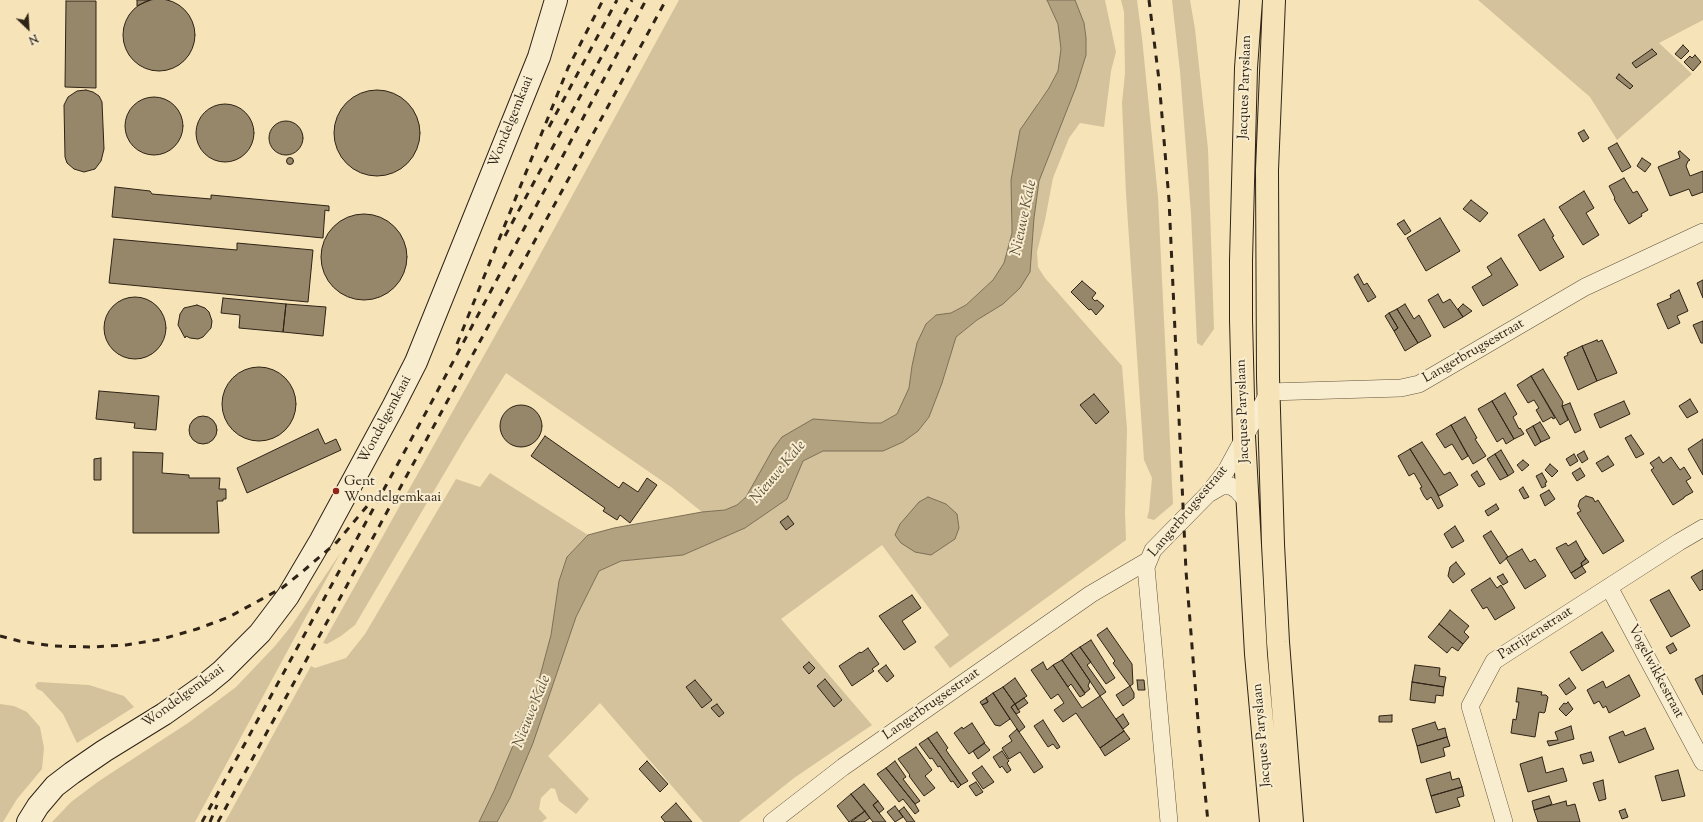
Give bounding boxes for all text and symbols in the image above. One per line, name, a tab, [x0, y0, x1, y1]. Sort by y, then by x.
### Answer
north arrow	[8, 8, 48, 48]
text: N	[26, 30, 40, 48]
street label: Jacques Paryslaan	[1236, 35, 1256, 139]
street label: Wondelgemkaai	[486, 74, 538, 170]
water label: Nieuwe Kale	[1008, 179, 1042, 257]
street label: Langerbrugsestraat	[1420, 316, 1528, 388]
street label: Jacques Paryslaan	[1234, 359, 1254, 463]
street label: Wondelgemkaai	[356, 373, 416, 467]
water label: Nieuwe Kale	[747, 438, 811, 508]
street label: Langerbrugsestraat	[1146, 463, 1232, 561]
place label: Gent Wondelgemkaai	[344, 475, 441, 508]
marker: Gent Wondelgemkaai	[331, 486, 341, 496]
street label: Patrijzenstraat	[1496, 604, 1576, 664]
street label: Vogelwikkestraat	[1623, 622, 1687, 722]
street label: Wondelgemkaai	[140, 662, 228, 732]
street label: Langerbrugsestraat	[880, 665, 984, 745]
water label: Nieuwe Kale	[510, 673, 556, 751]
street label: Jacques Paryslaan	[1250, 682, 1276, 788]

